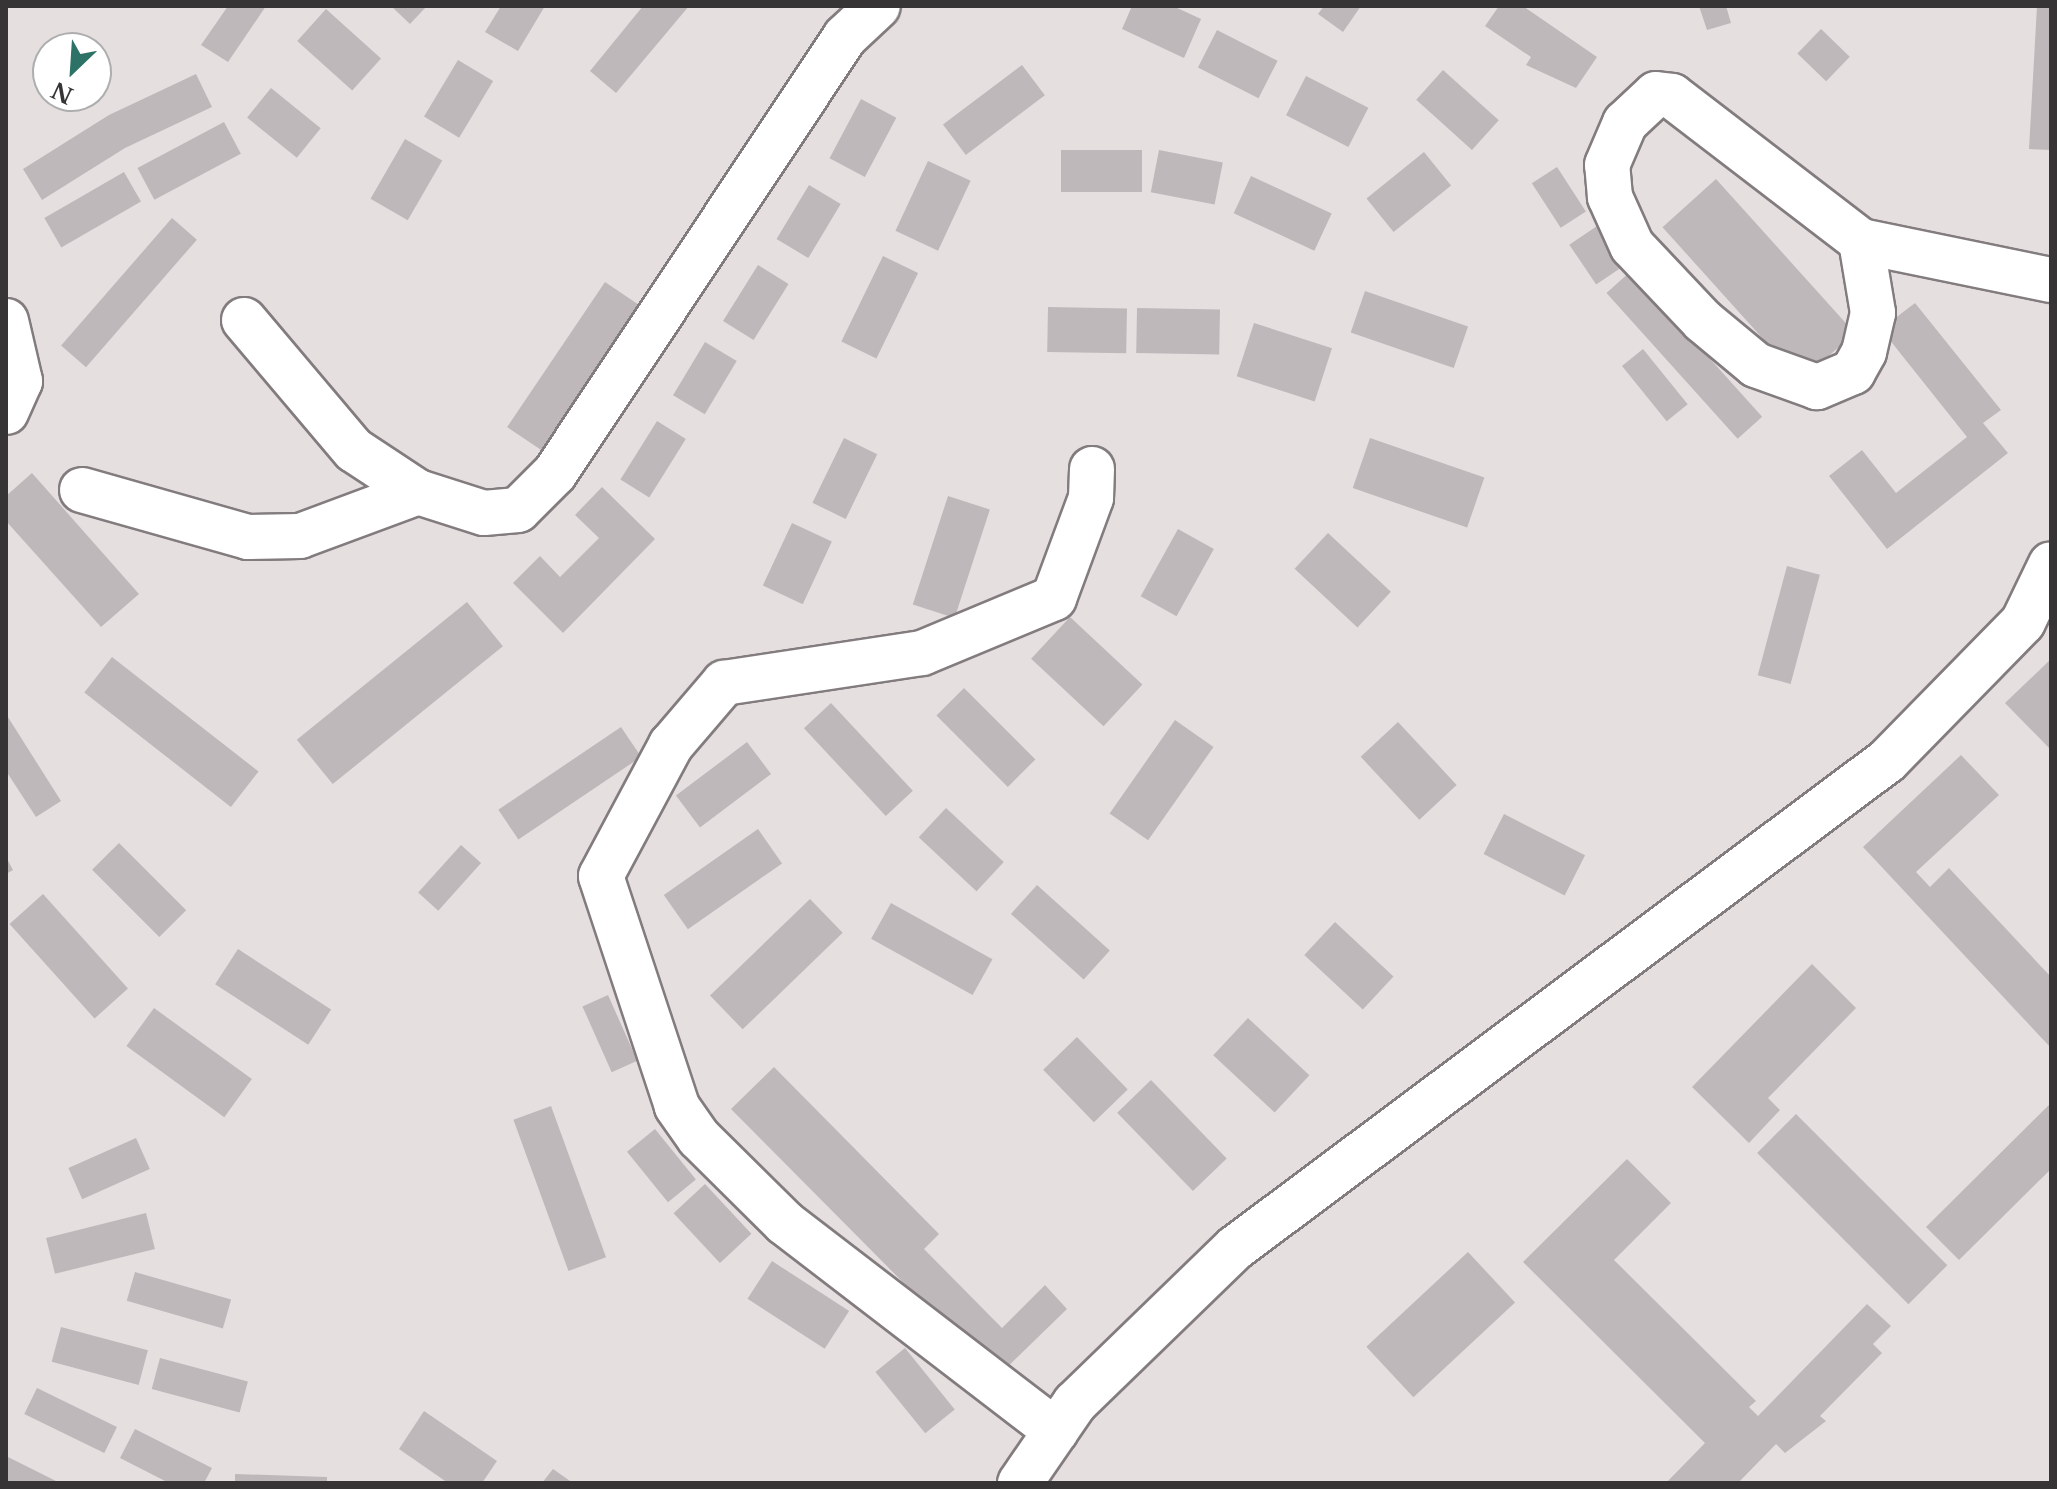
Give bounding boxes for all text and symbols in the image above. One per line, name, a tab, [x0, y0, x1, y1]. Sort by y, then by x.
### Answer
north arrow	[32, 32, 112, 112]
text: N	[47, 76, 78, 109]

